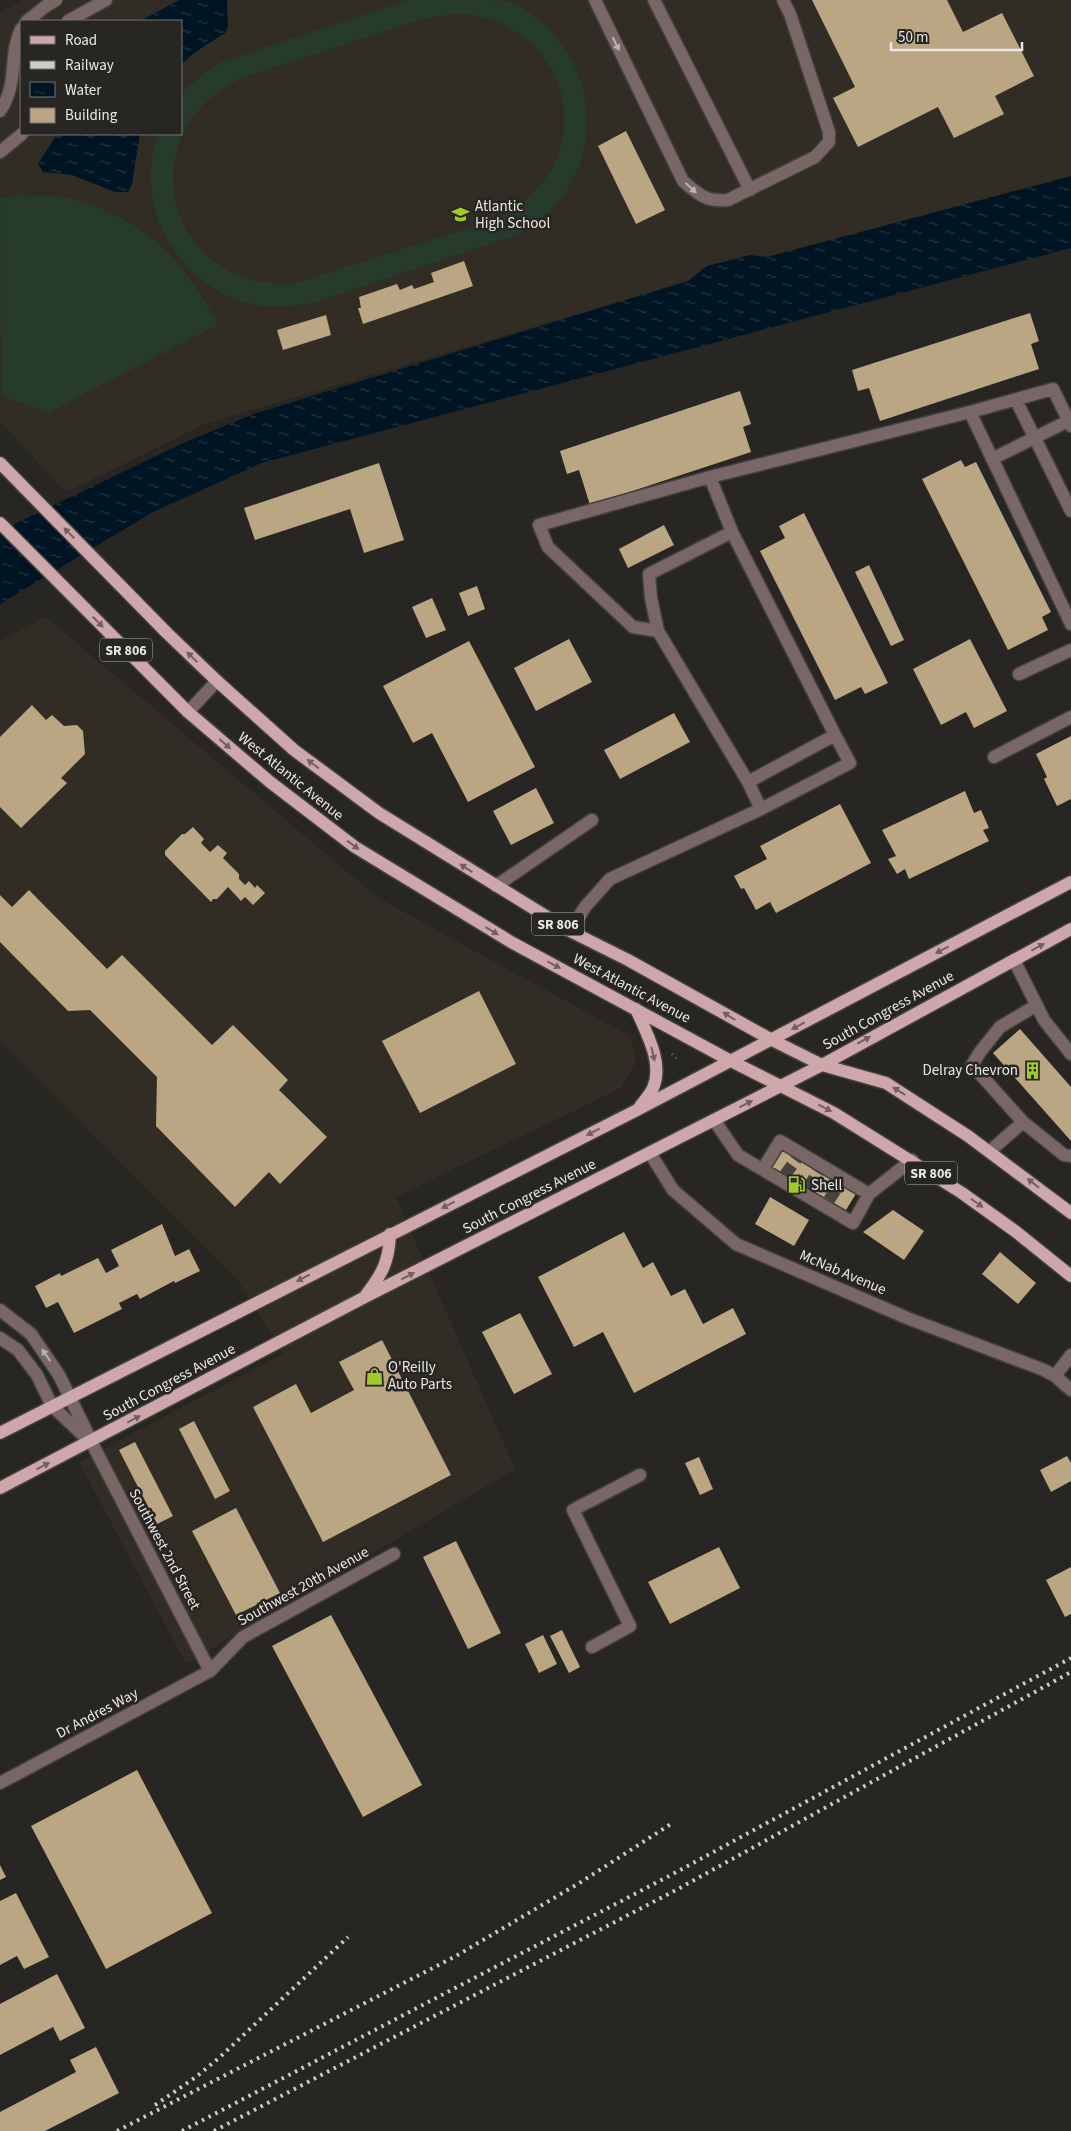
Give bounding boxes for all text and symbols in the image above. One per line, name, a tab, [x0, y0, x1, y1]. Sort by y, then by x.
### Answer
legend	[20, 20, 182, 135]
scale bar	[891, 20, 1022, 52]
text: 50 m	[898, 27, 928, 48]
text: Road	[65, 30, 97, 51]
one-way arrow	[612, 37, 620, 51]
text: Railway	[65, 55, 114, 76]
text: Water	[65, 80, 102, 101]
text: Building	[65, 105, 118, 126]
one-way arrow	[684, 182, 696, 194]
place label: Atlantic High School	[475, 196, 550, 234]
school or university icon: Atlantic High School	[451, 205, 471, 225]
one-way arrow	[64, 527, 76, 539]
one-way arrow	[92, 616, 104, 628]
road number: SR 806	[100, 638, 152, 662]
one-way arrow	[186, 651, 198, 663]
street label: West Atlantic Avenue	[233, 727, 348, 826]
one-way arrow	[219, 738, 231, 750]
one-way arrow	[306, 759, 320, 769]
one-way arrow	[346, 840, 360, 850]
one-way arrow	[459, 863, 473, 873]
road number: SR 806	[532, 912, 584, 936]
one-way arrow	[484, 927, 499, 935]
one-way arrow	[1031, 943, 1045, 951]
one-way arrow	[935, 945, 949, 954]
street label: West Atlantic Avenue	[569, 948, 694, 1028]
one-way arrow	[547, 961, 561, 969]
street label: South Congress Avenue	[819, 966, 958, 1055]
one-way arrow	[723, 1012, 736, 1021]
one-way arrow	[791, 1022, 806, 1030]
one-way arrow	[857, 1036, 871, 1045]
one-way arrow	[650, 1047, 658, 1063]
place label: Delray Chevron	[922, 1060, 1018, 1081]
building icon: Delray Chevron	[1022, 1060, 1042, 1080]
one-way arrow	[892, 1087, 905, 1096]
one-way arrow	[738, 1100, 753, 1108]
one-way arrow	[817, 1104, 832, 1112]
one-way arrow	[586, 1128, 600, 1136]
street label: South Congress Avenue	[459, 1154, 600, 1239]
road number: SR 806	[905, 1162, 957, 1184]
fuel station icon: Shell	[787, 1175, 807, 1195]
place label: Shell	[811, 1175, 842, 1196]
one-way arrow	[1026, 1178, 1039, 1189]
one-way arrow	[970, 1198, 984, 1208]
one-way arrow	[441, 1201, 455, 1209]
street label: McNab Avenue	[796, 1245, 890, 1300]
one-way arrow	[401, 1272, 415, 1280]
one-way arrow	[296, 1275, 310, 1283]
street label: South Congress Avenue	[99, 1339, 239, 1426]
one-way arrow	[41, 1348, 50, 1361]
place label: O'Reilly Auto Parts	[388, 1357, 452, 1395]
shop icon: O'Reilly Auto Parts	[364, 1366, 384, 1386]
one-way arrow	[127, 1415, 141, 1423]
one-way arrow	[36, 1462, 51, 1470]
street label: Southwest 2nd Street	[124, 1485, 205, 1613]
street label: Southwest 20th Avenue	[234, 1542, 373, 1631]
street label: Dr Andres Way	[53, 1683, 142, 1744]

